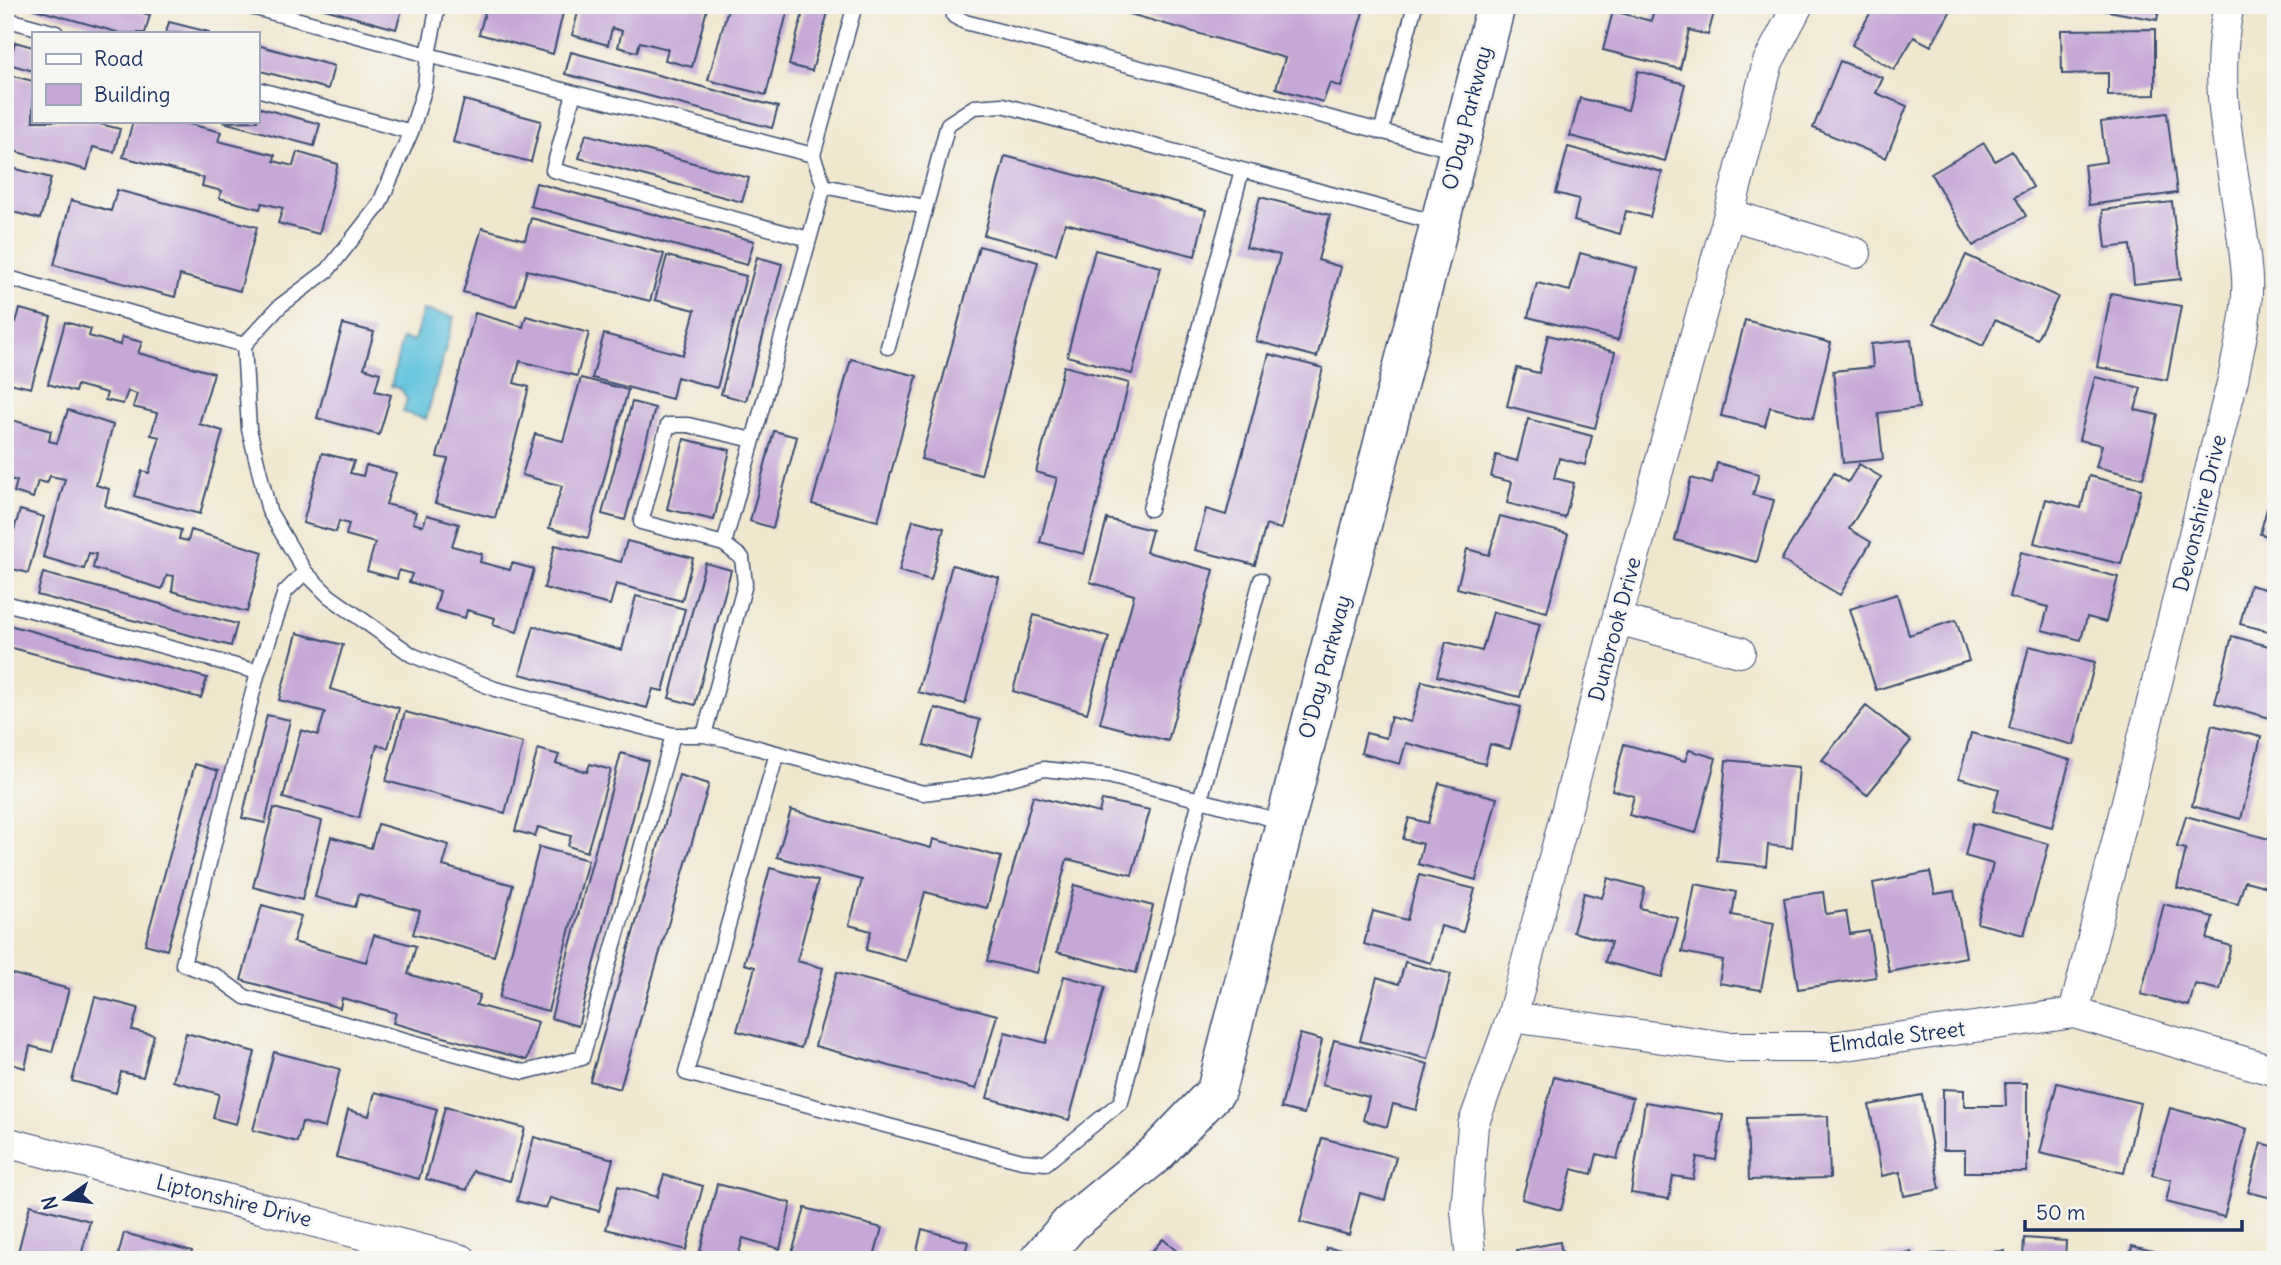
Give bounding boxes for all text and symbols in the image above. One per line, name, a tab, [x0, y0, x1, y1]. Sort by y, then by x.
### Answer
legend	[32, 32, 259, 122]
street label: O'Day Parkway	[1436, 43, 1497, 193]
text: Road	[94, 45, 143, 72]
text: Building	[94, 81, 170, 108]
street label: Devonshire Drive	[2167, 432, 2232, 594]
street label: Dunbrook Drive	[1582, 554, 1647, 704]
street label: O'Day Parkway	[1292, 592, 1357, 742]
street label: Elmdale Street	[1827, 1015, 1967, 1058]
north arrow	[32, 1164, 102, 1234]
street label: Liptonshire Drive	[154, 1168, 315, 1233]
scale bar	[2025, 1188, 2242, 1232]
text: N	[36, 1194, 63, 1212]
text: 50 m	[2036, 1199, 2085, 1226]

